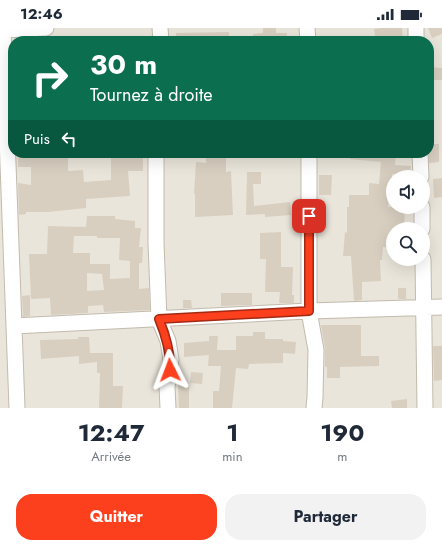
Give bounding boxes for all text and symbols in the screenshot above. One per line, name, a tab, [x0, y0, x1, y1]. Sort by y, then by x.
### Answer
text: 12:46	[20, 3, 63, 25]
text: 30 m	[90, 44, 157, 85]
icon: right	[24, 52, 76, 104]
text: Tournez à droite	[90, 82, 213, 108]
text: Puis	[24, 128, 50, 150]
icon: left	[58, 128, 80, 150]
map controls	[386, 170, 430, 266]
button: sound	[386, 170, 430, 214]
pin	[292, 199, 326, 233]
icon: arrive	[298, 205, 320, 227]
button: search	[386, 222, 430, 266]
position arrow	[149, 349, 191, 391]
text: 12:47	[78, 415, 145, 450]
text: 1	[226, 415, 238, 450]
text: 190	[320, 415, 364, 450]
text: Arrivée	[91, 447, 131, 466]
text: min	[222, 447, 243, 466]
text: m	[337, 447, 347, 466]
button: Quitter	[16, 494, 217, 540]
button: Partager	[225, 494, 426, 540]

